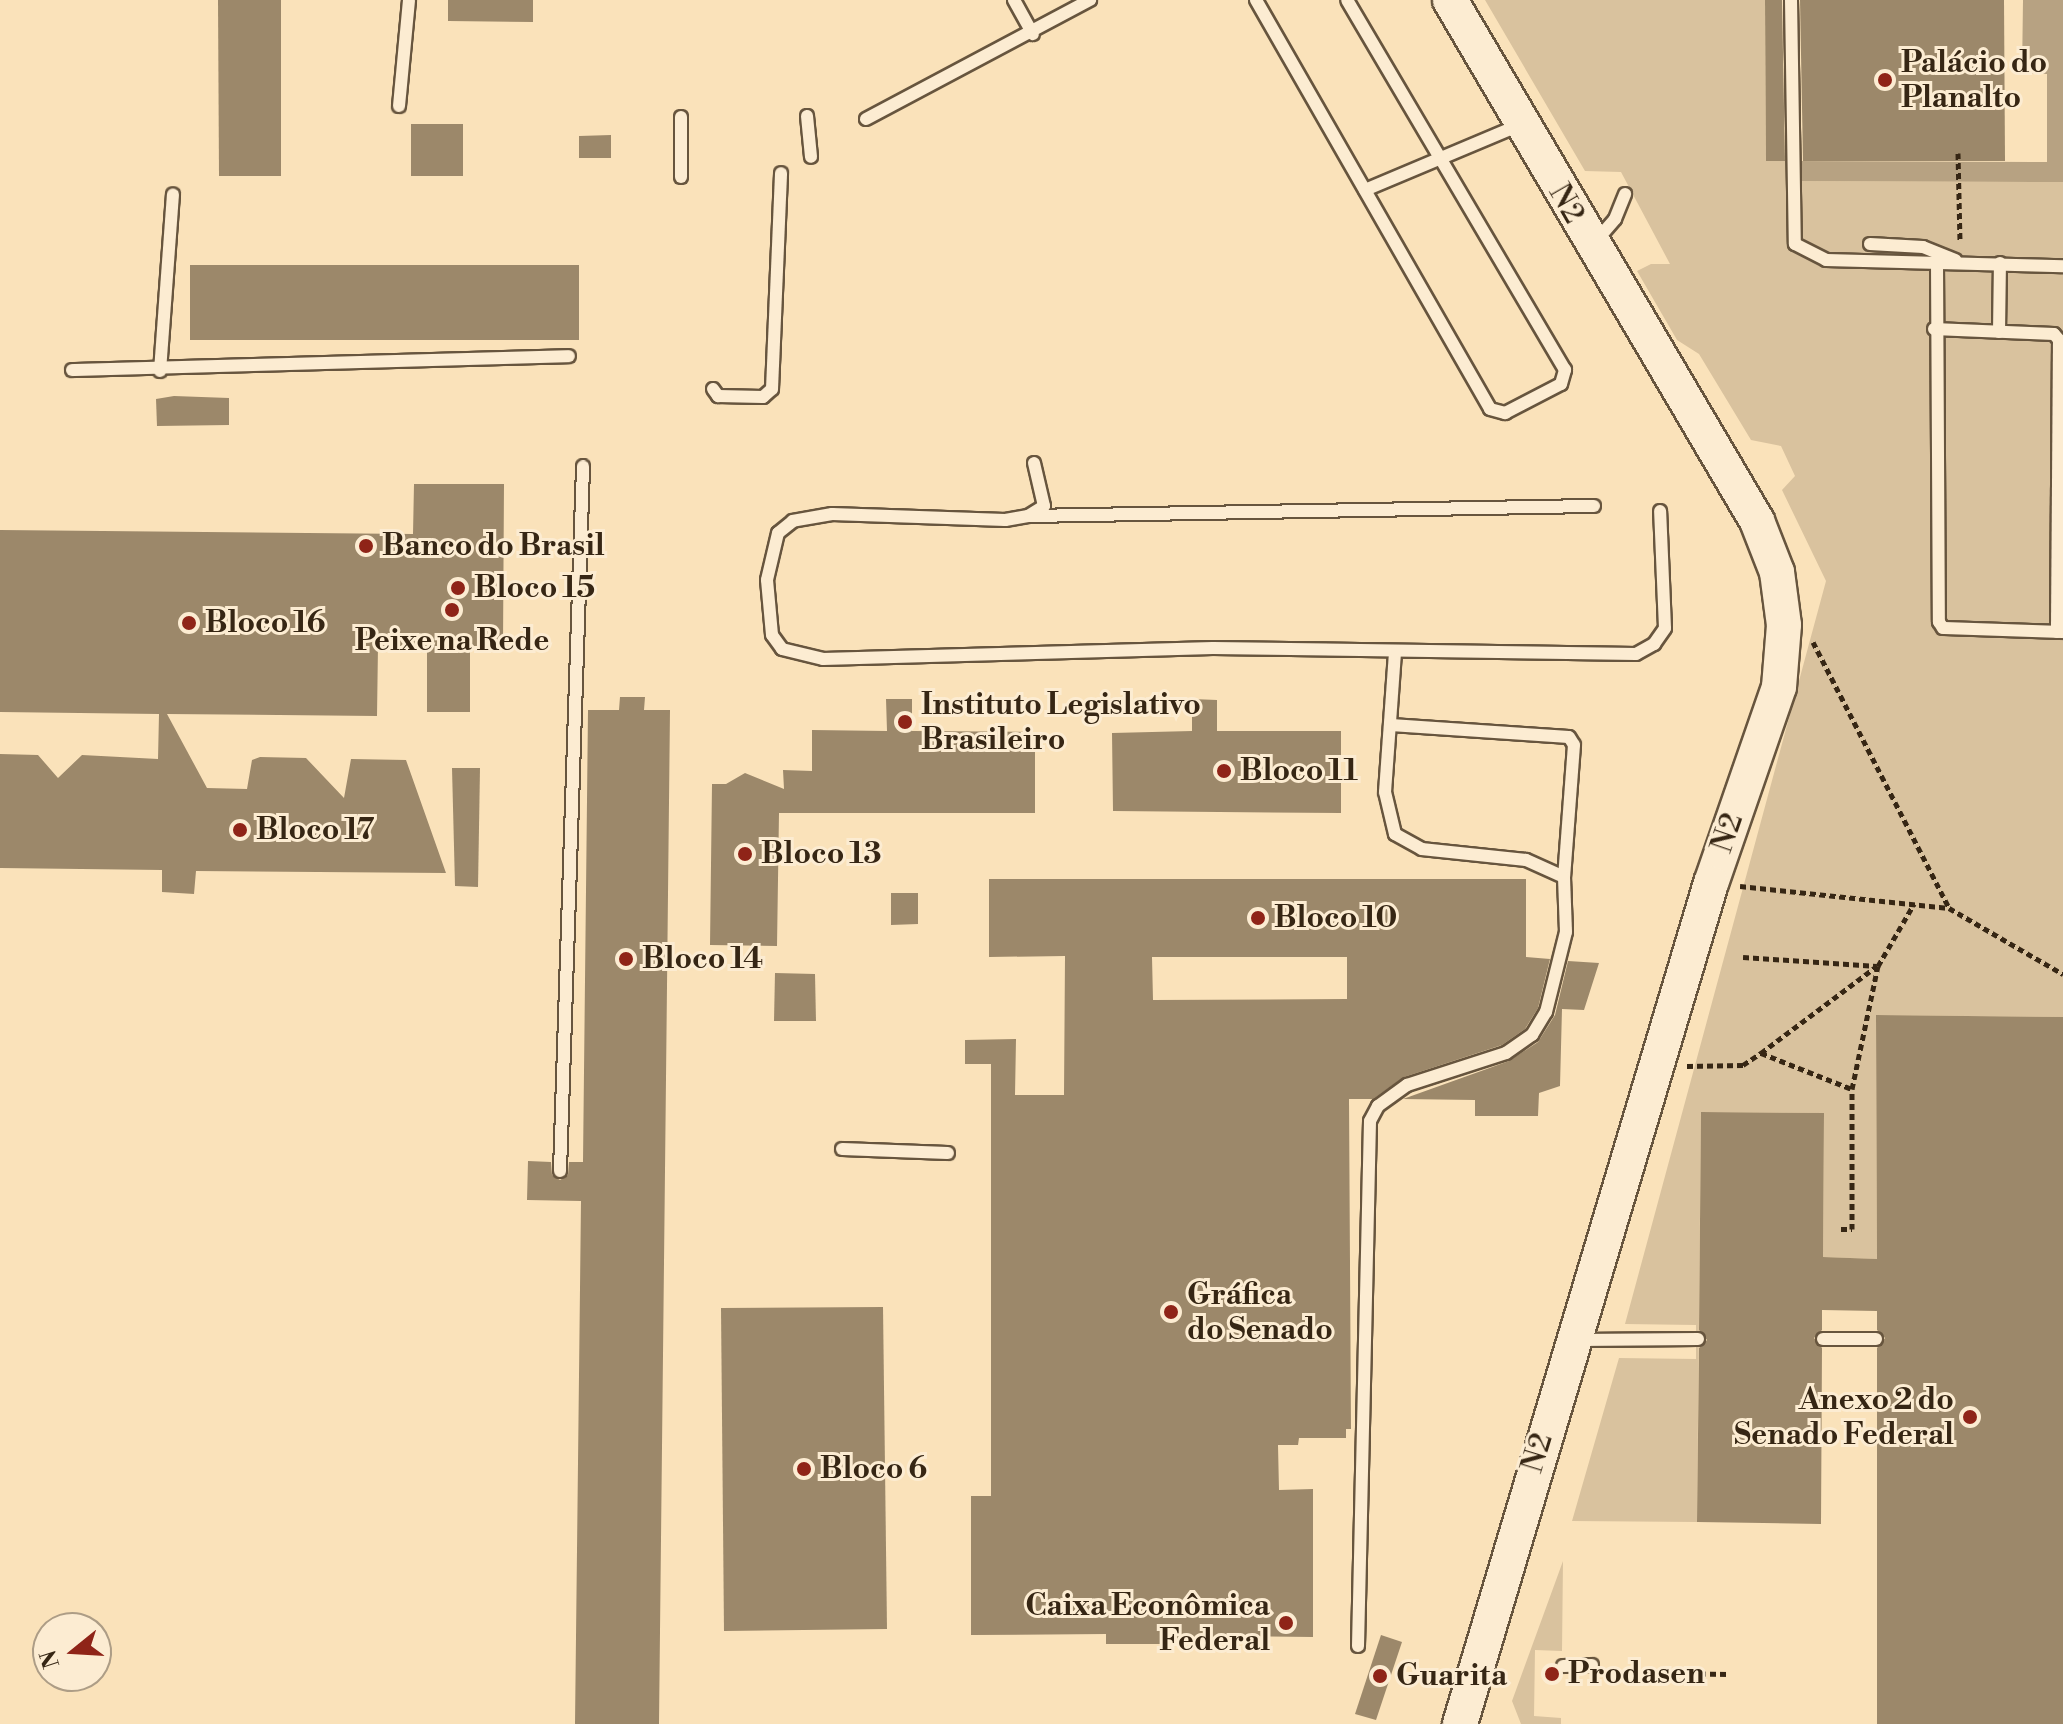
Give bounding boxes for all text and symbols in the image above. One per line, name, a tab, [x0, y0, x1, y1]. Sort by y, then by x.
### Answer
place label: Palácio do Planalto	[1901, 45, 2047, 116]
marker: Palácio do Planalto	[1876, 71, 1894, 89]
street label: N2	[1541, 178, 1591, 230]
place label: Banco do Brasil	[382, 528, 605, 564]
marker: Banco do Brasil	[357, 537, 375, 555]
place label: Bloco 15	[474, 570, 595, 606]
marker: Bloco 15	[449, 579, 467, 597]
marker: Peixe na Rede	[443, 601, 461, 619]
place label: Bloco 16	[205, 605, 325, 641]
marker: Bloco 16	[180, 614, 198, 632]
place label: Peixe na Rede	[355, 623, 549, 659]
place label: Instituto Legislativo Brasileiro	[921, 687, 1201, 758]
marker: Instituto Legislativo Brasileiro	[896, 713, 914, 731]
place label: Bloco 11	[1240, 753, 1358, 789]
marker: Bloco 11	[1215, 762, 1233, 780]
street label: N2	[1705, 809, 1751, 857]
place label: Bloco 17	[256, 812, 375, 848]
marker: Bloco 17	[231, 821, 249, 839]
place label: Bloco 13	[761, 836, 882, 872]
marker: Bloco 13	[736, 845, 754, 863]
place label: Bloco 10	[1274, 900, 1397, 936]
marker: Bloco 10	[1249, 909, 1267, 927]
place label: Bloco 14	[642, 941, 763, 977]
marker: Bloco 14	[617, 950, 635, 968]
place label: Gráfica do Senado	[1187, 1277, 1333, 1348]
marker: Gráfica do Senado	[1162, 1303, 1180, 1321]
place label: Anexo 2 do Senado Federal	[1734, 1382, 1954, 1452]
marker: Anexo 2 do Senado Federal	[1961, 1408, 1979, 1426]
street label: N2	[1515, 1429, 1561, 1477]
place label: Bloco 6	[820, 1451, 927, 1487]
marker: Bloco 6	[795, 1460, 813, 1478]
place label: Caixa Econômica Federal	[1025, 1588, 1270, 1658]
north arrow	[32, 1612, 112, 1692]
marker: Caixa Econômica Federal	[1277, 1614, 1295, 1632]
text: N	[35, 1647, 66, 1671]
place label: Prodasen	[1568, 1656, 1705, 1692]
place label: Guarita	[1396, 1658, 1507, 1694]
marker: Prodasen	[1543, 1665, 1561, 1683]
marker: Guarita	[1371, 1667, 1389, 1685]

